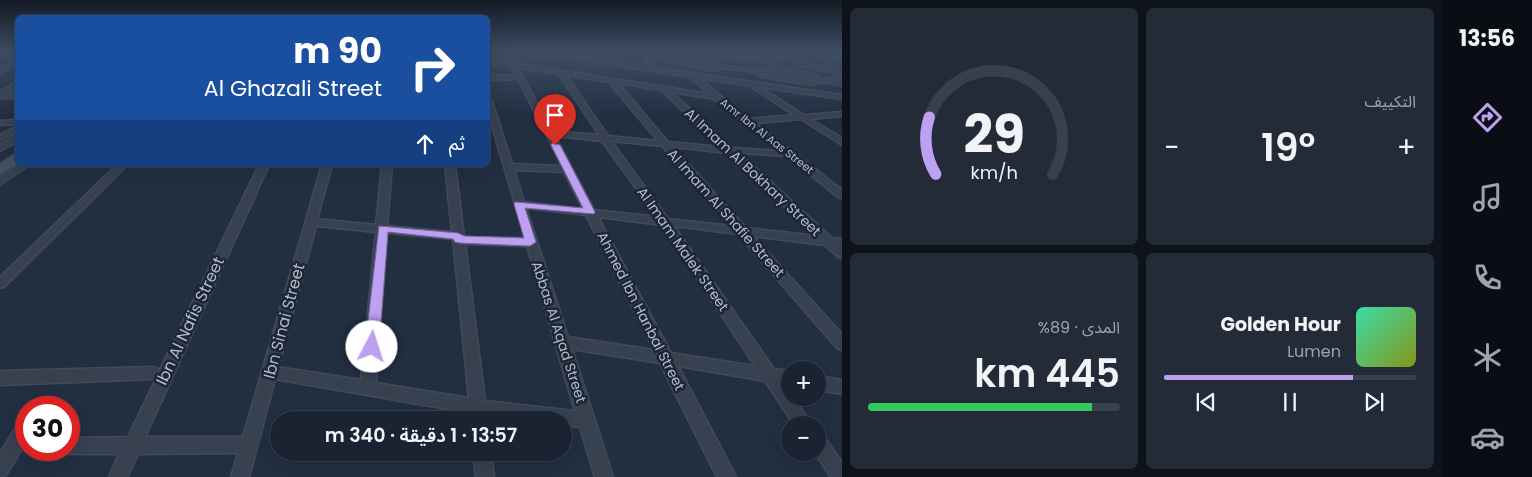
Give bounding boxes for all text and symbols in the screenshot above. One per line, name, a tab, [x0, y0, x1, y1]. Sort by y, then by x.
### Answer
text: 13:56	[1459, 23, 1515, 54]
text: 90 m	[293, 26, 382, 75]
icon: right	[400, 35, 465, 100]
text: Al Ghazali Street	[204, 73, 382, 104]
text: التكييف	[1364, 90, 1416, 113]
pin	[534, 94, 576, 145]
street label: Amr Ibn Al Aas Street	[717, 94, 817, 178]
text: 29	[963, 98, 1025, 171]
icon: directions	[1470, 100, 1505, 135]
icon: arrive	[541, 101, 569, 129]
street label: Al Imam Al Bokhary Street	[680, 103, 826, 241]
text: 19°	[1261, 121, 1315, 174]
text: −	[1164, 128, 1179, 167]
text: +	[1397, 128, 1416, 167]
icon: ahead	[411, 130, 439, 158]
text: ثم	[449, 130, 465, 157]
street label: Al Imam Al Shafie Street	[663, 144, 789, 282]
text: km/h	[970, 160, 1018, 185]
icon: music	[1470, 180, 1505, 215]
street label: Al Imam Malek Street	[632, 183, 734, 315]
street label: Ahmed Ibn Hanbal Street	[592, 228, 690, 394]
street label: Ibn Al Nafis Street	[150, 253, 230, 389]
street label: Abbas Al Aqad Street	[527, 259, 591, 405]
icon: phone	[1470, 260, 1505, 295]
street label: Ibn Sinai Street	[258, 261, 311, 381]
text: Golden Hour	[1220, 311, 1341, 338]
text: المدى · 89%	[1038, 316, 1120, 339]
position arrow	[345, 320, 397, 372]
text: Lumen	[1287, 340, 1341, 363]
icon: climate	[1470, 340, 1505, 375]
text: 445 km	[974, 347, 1120, 400]
map controls	[781, 361, 826, 461]
button: +	[781, 361, 826, 406]
icon: previous	[1192, 388, 1220, 416]
icon: pause	[1276, 388, 1304, 416]
icon: next	[1360, 388, 1388, 416]
speed limit sign: 30	[15, 396, 80, 461]
button: −	[781, 416, 826, 461]
icon: car	[1470, 420, 1505, 455]
text: 13:57 · 1 دقيقة · 340 m	[325, 422, 517, 449]

